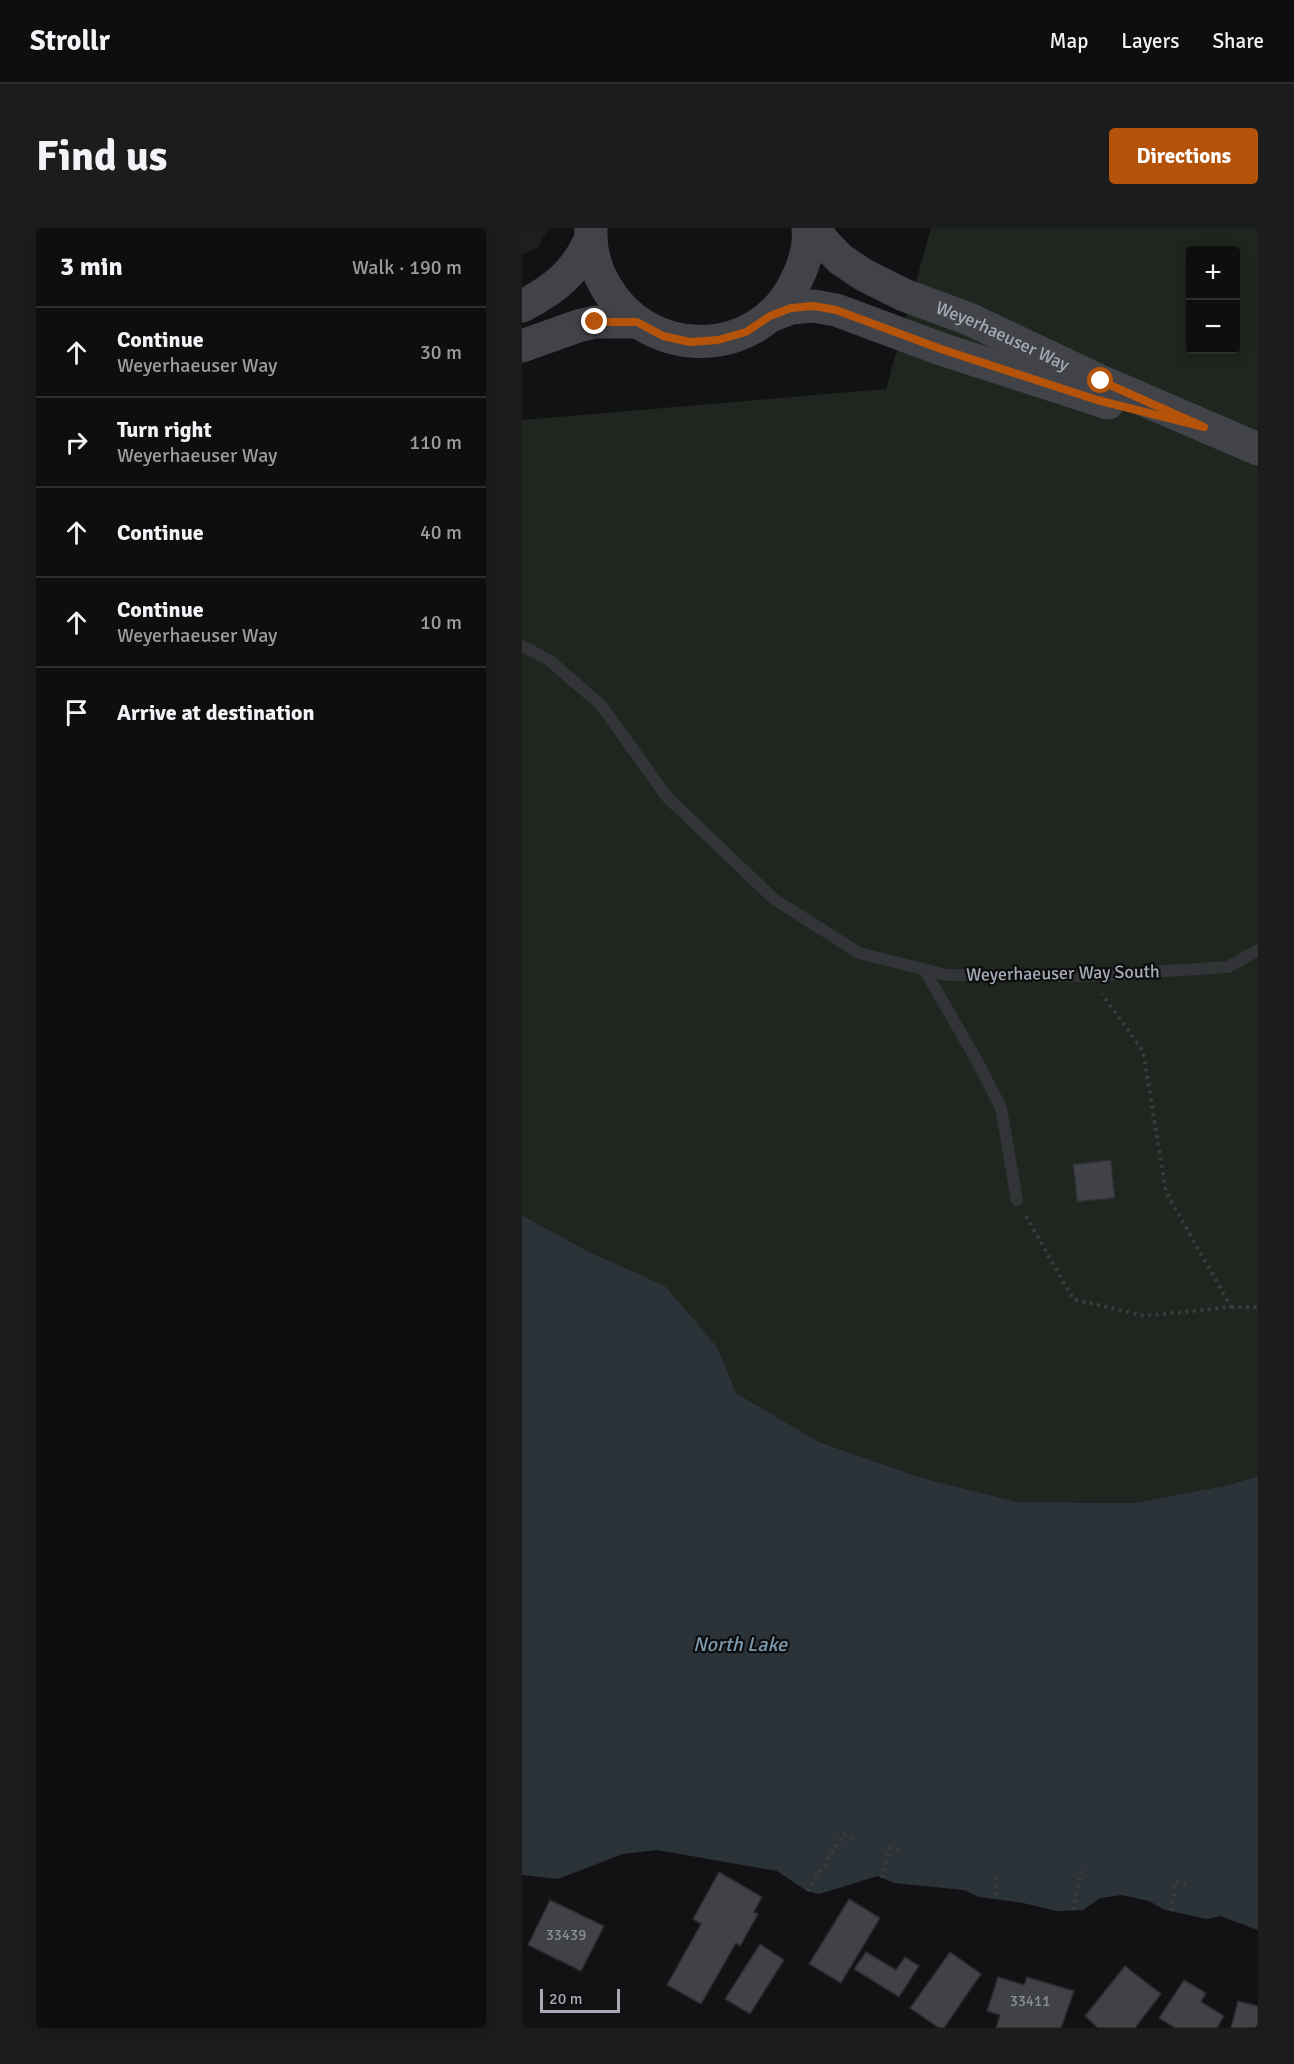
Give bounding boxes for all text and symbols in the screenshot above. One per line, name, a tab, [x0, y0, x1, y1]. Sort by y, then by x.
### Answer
text: Strollr	[30, 24, 110, 58]
text: Map	[1050, 28, 1088, 54]
text: Layers	[1121, 28, 1179, 54]
text: Share	[1212, 28, 1264, 54]
button: Directions	[1109, 128, 1258, 184]
text: Find us	[36, 131, 167, 182]
map controls	[1186, 246, 1240, 354]
button: +	[1186, 246, 1240, 300]
text: 3 min	[60, 251, 123, 283]
text: Walk · 190 m	[352, 255, 462, 280]
street label: Weyerhaeuser Way	[933, 297, 1073, 376]
button: −	[1186, 300, 1240, 354]
route end	[581, 308, 607, 334]
text: Continue	[117, 326, 204, 353]
icon: ahead	[60, 336, 93, 369]
text: 30 m	[420, 340, 462, 365]
text: Weyerhaeuser Way	[117, 353, 277, 378]
route start	[1087, 367, 1113, 393]
text: Turn right	[117, 416, 212, 443]
icon: right	[60, 426, 93, 459]
text: 110 m	[409, 430, 462, 455]
text: Weyerhaeuser Way	[117, 443, 277, 468]
icon: ahead	[60, 516, 93, 549]
text: Continue	[117, 519, 204, 546]
text: 40 m	[420, 520, 462, 545]
text: Continue	[117, 596, 204, 623]
icon: ahead	[60, 606, 93, 639]
text: 10 m	[420, 610, 462, 635]
text: Weyerhaeuser Way	[117, 623, 277, 648]
icon: arrive	[60, 696, 93, 729]
text: Arrive at destination	[117, 699, 314, 726]
street label: Weyerhaeuser Way South	[966, 960, 1160, 986]
water label: North Lake	[693, 1632, 788, 1657]
house number: 33439	[546, 1926, 586, 1944]
scale bar	[540, 1986, 620, 2014]
text: 20 m	[549, 1989, 583, 2009]
house number: 33411	[1010, 1992, 1050, 2010]

